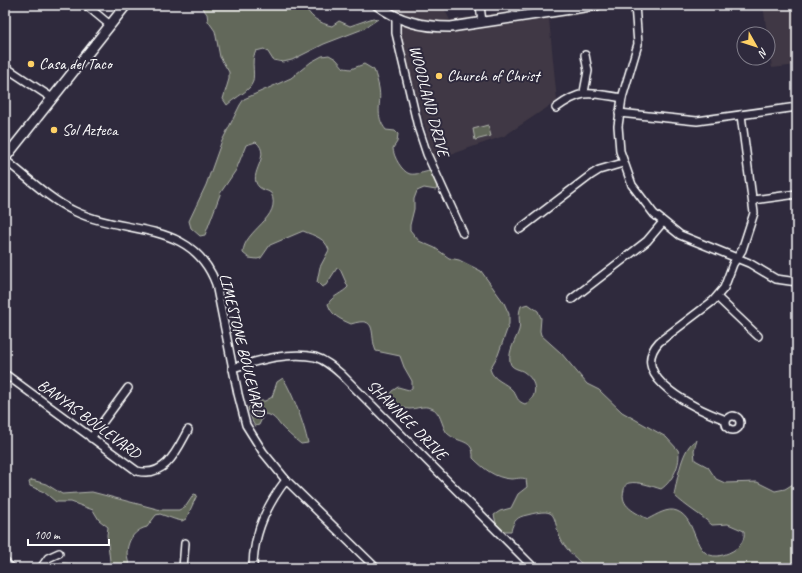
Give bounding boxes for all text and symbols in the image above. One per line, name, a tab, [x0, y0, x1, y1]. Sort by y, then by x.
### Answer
north arrow	[736, 26, 776, 66]
street label: WOODLAND DRIVE	[405, 43, 454, 161]
text: N	[755, 45, 771, 61]
place label: Casa del Taco	[39, 54, 114, 74]
marker: Casa del Taco	[26, 59, 36, 69]
place label: Church of Christ	[447, 66, 542, 86]
marker: Church of Christ	[434, 71, 444, 81]
place label: Sol Azteca	[62, 120, 119, 140]
marker: Sol Azteca	[49, 125, 59, 135]
street label: LIMESTONE BOULEVARD	[215, 271, 270, 420]
street label: BANYAS BOULEVARD	[33, 375, 146, 464]
street label: SHAWNEE DRIVE	[363, 376, 453, 466]
scale bar	[28, 521, 109, 547]
text: 100 m	[34, 527, 61, 543]

